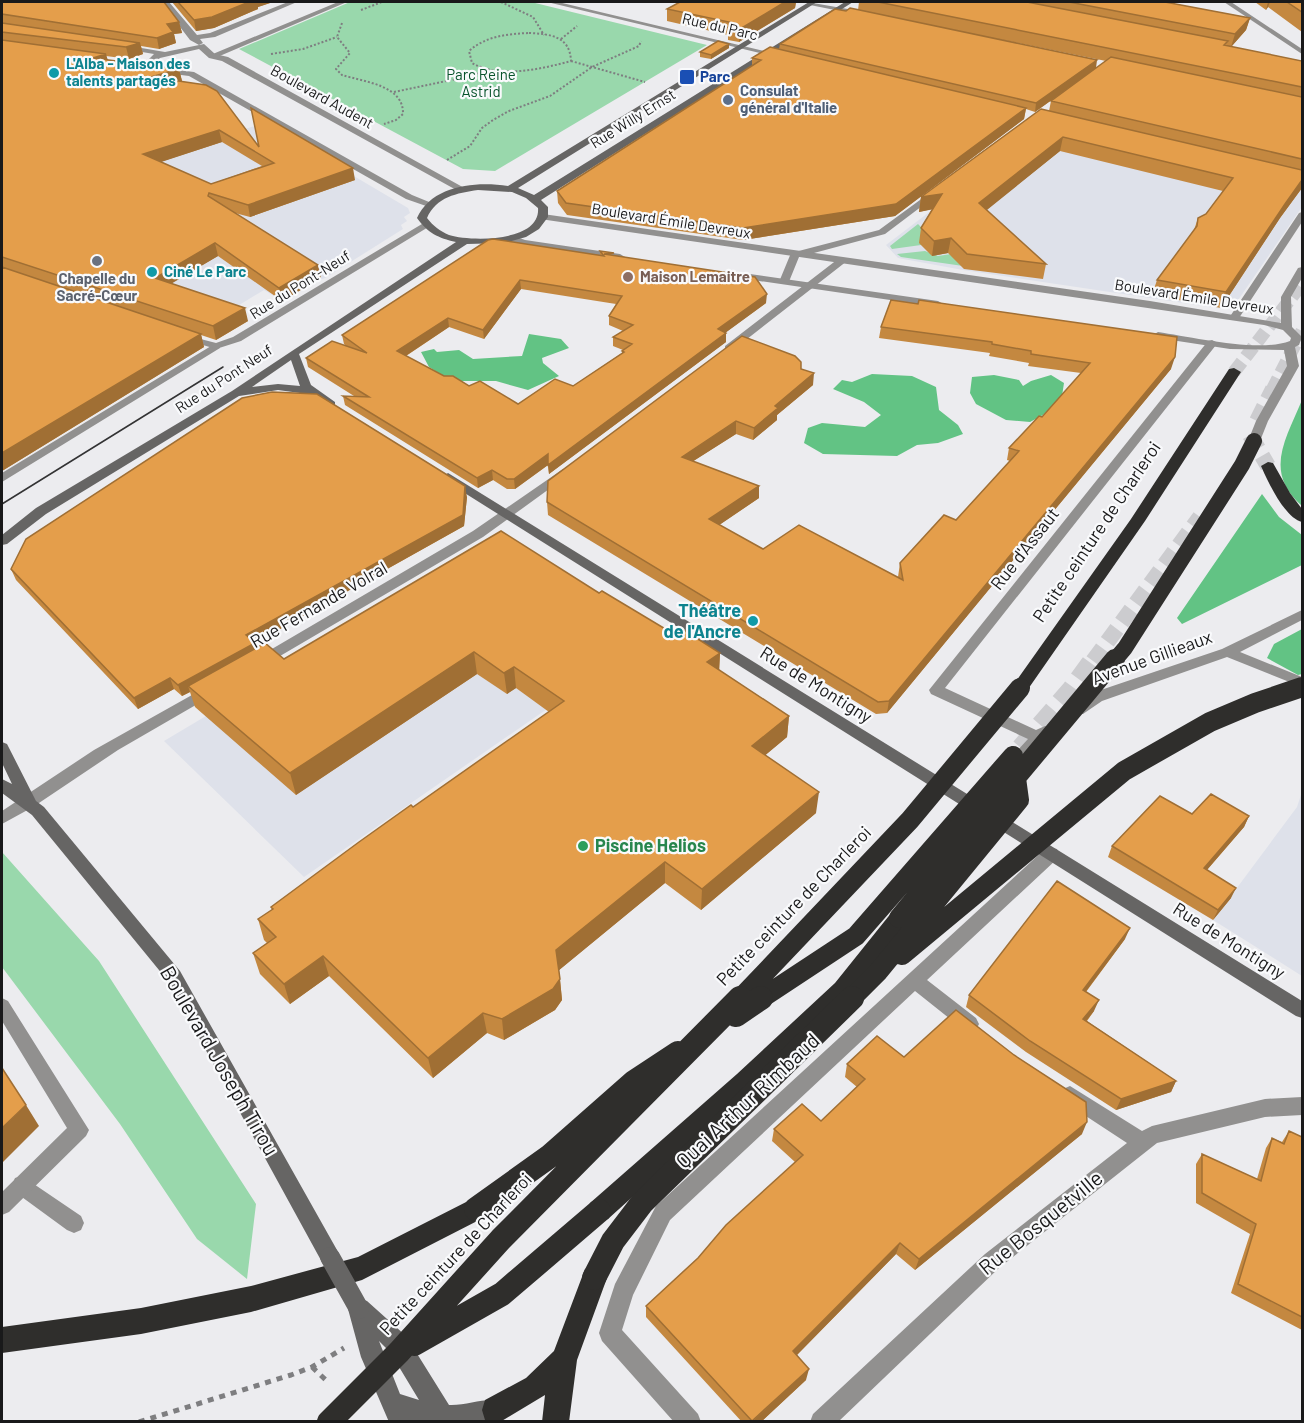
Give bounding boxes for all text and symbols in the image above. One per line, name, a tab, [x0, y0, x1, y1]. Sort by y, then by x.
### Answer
street label: Rue du Parc	[681, 9, 760, 44]
place label: L'Alba - Maison des talents partagés	[66, 54, 191, 89]
street label: Boulevard Audent	[268, 60, 377, 132]
park label: Parc Reine Astrid	[446, 65, 516, 100]
marker: L'Alba - Maison des talents partagés	[47, 66, 61, 80]
place label: Parc	[700, 67, 730, 85]
marker: Parc	[678, 68, 696, 86]
place label: Consulat général d'Italie	[740, 81, 837, 116]
street label: Rue Willy Ernst	[586, 85, 679, 152]
marker: Consulat général d'Italie	[721, 93, 735, 107]
street label: Boulevard Émile Devreux	[590, 199, 752, 241]
street label: Rue du Pont-Neuf	[246, 246, 353, 322]
marker: Chapelle du Sacré-Cœur	[90, 254, 104, 268]
place label: Ciné Le Parc	[164, 262, 246, 280]
marker: Ciné Le Parc	[145, 265, 159, 279]
place label: Maison Lemaitre	[640, 267, 750, 285]
place label: Chapelle du Sacré-Cœur	[57, 269, 138, 304]
marker: Maison Lemaitre	[621, 270, 635, 284]
street label: Boulevard Émile Devreux	[1113, 275, 1275, 317]
street label: Rue du Pont Neuf	[171, 340, 275, 416]
street label: Petite ceinture de Charleroi	[1027, 437, 1165, 626]
street label: Rue d'Assaut	[985, 503, 1063, 594]
street label: Rue Fernande Volral	[246, 556, 391, 652]
place label: Théâtre de l'Ancre	[664, 599, 741, 642]
marker: Théâtre de l'Ancre	[746, 614, 760, 628]
street label: Avenue Gillieaux	[1089, 625, 1215, 689]
street label: Rue de Montigny	[756, 641, 877, 727]
street label: Petite ceinture de Charleroi	[711, 821, 875, 990]
place label: Piscine Helios	[595, 834, 706, 856]
marker: Piscine Helios	[576, 839, 590, 853]
street label: Rue de Montigny	[1169, 897, 1290, 983]
street label: Boulevard Joseph Tirou	[156, 961, 285, 1159]
street label: Quai Arthur Rimbaud	[670, 1027, 824, 1173]
street label: Rue Bosquetville	[973, 1164, 1107, 1279]
street label: Petite ceinture de Charleroi	[374, 1168, 536, 1339]

